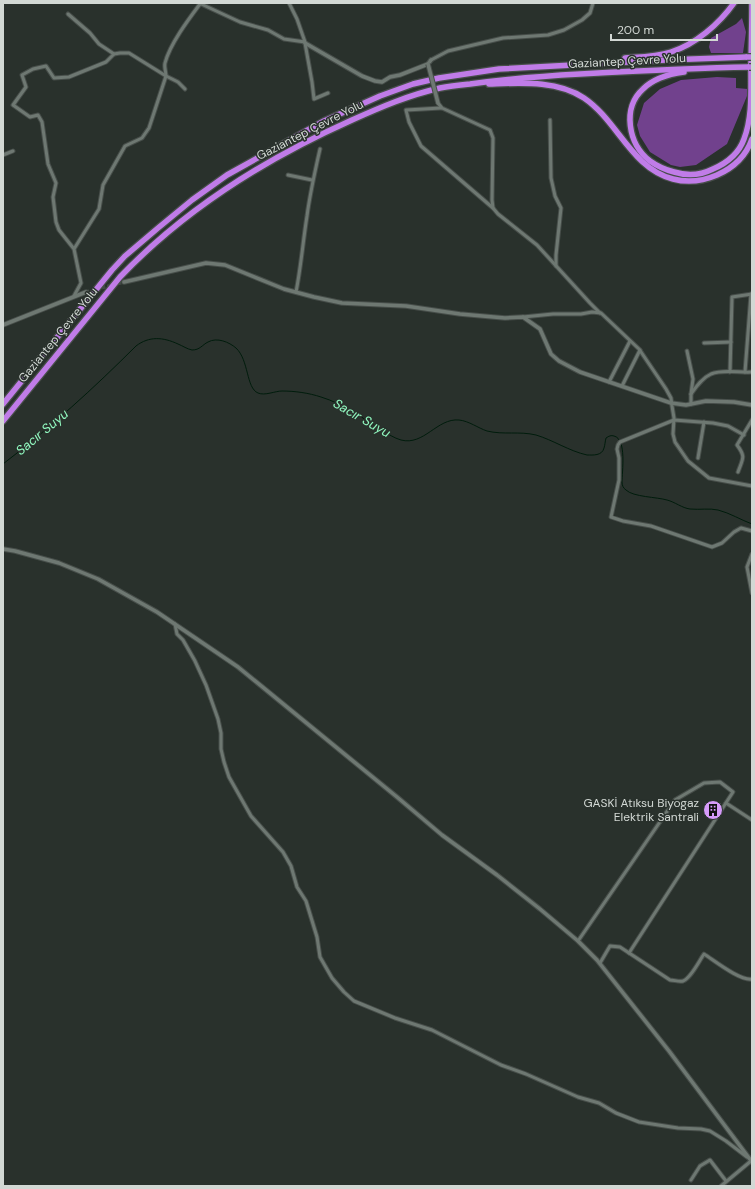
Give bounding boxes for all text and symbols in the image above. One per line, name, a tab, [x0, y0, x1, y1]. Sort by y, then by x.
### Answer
scale bar	[611, 16, 717, 42]
text: 200 m	[617, 22, 654, 38]
street label: Gaziantep Çevre Yolu	[568, 50, 686, 72]
street label: Gaziantep Çevre Yolu	[254, 96, 366, 164]
street label: Gaziantep Çevre Yolu	[15, 284, 101, 386]
water label: Sacır Suyu	[330, 395, 394, 441]
water label: Sacır Suyu	[12, 405, 72, 459]
place label: GASKİ Atıksu Biyogaz Elektrik Santrali	[584, 795, 699, 825]
building icon: GASKİ Atıksu Biyogaz Elektrik Santrali	[702, 799, 724, 821]

